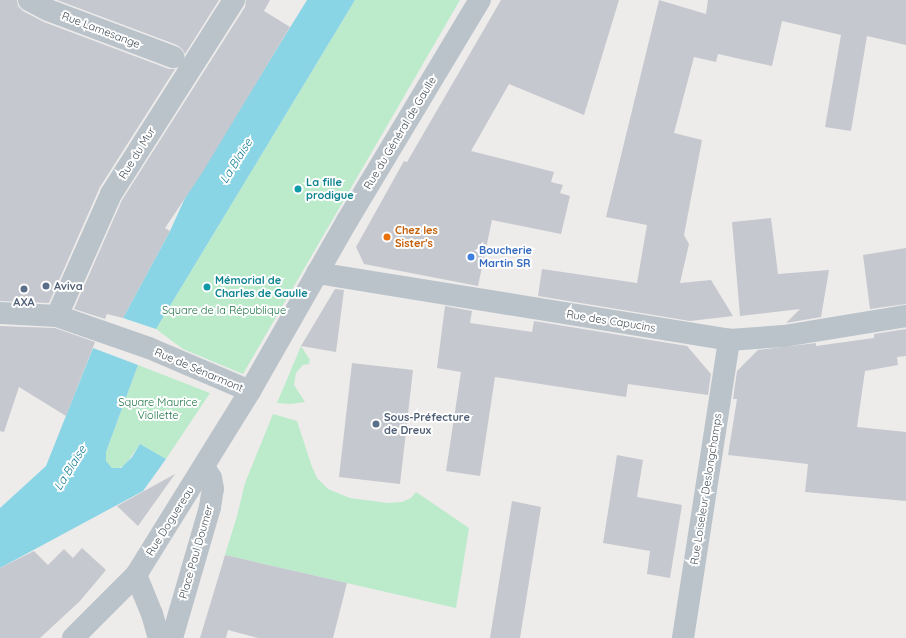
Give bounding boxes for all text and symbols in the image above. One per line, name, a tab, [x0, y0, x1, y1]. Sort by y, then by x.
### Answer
street label: Rue Lamesange	[60, 9, 142, 51]
street label: Rue du Général de Gaulle	[361, 74, 439, 192]
street label: Rue du Mur	[116, 125, 158, 181]
water label: La Blaise	[217, 136, 255, 186]
place label: La fille prodigue	[306, 176, 354, 202]
marker: La fille prodigue	[293, 184, 303, 194]
place label: Chez les Sister's	[395, 224, 438, 250]
marker: Chez les Sister's	[382, 232, 392, 242]
place label: Boucherie Martin SR	[479, 244, 532, 270]
marker: Boucherie Martin SR	[466, 252, 476, 262]
place label: Mémorial de Charles de Gaulle	[215, 274, 308, 300]
place label: Aviva	[54, 279, 83, 293]
marker: Aviva	[41, 281, 51, 291]
marker: Mémorial de Charles de Gaulle	[202, 282, 212, 292]
marker: AXA	[19, 284, 29, 294]
place label: AXA	[13, 295, 35, 309]
park label: Square de la République	[162, 303, 286, 317]
street label: Rue des Capucins	[565, 307, 657, 335]
street label: Rue de Sénarmont	[153, 345, 245, 395]
park label: Square Maurice Viollette	[118, 396, 198, 422]
place label: Sous-Préfecture de Dreux	[384, 411, 470, 437]
street label: Rue Loiseleur Deslongchamps	[688, 412, 724, 566]
marker: Sous-Préfecture de Dreux	[371, 419, 381, 429]
water label: La Blaise	[51, 443, 89, 493]
street label: Rue Doguereau	[143, 484, 197, 558]
street label: Place Paul Doumer	[176, 504, 216, 600]

